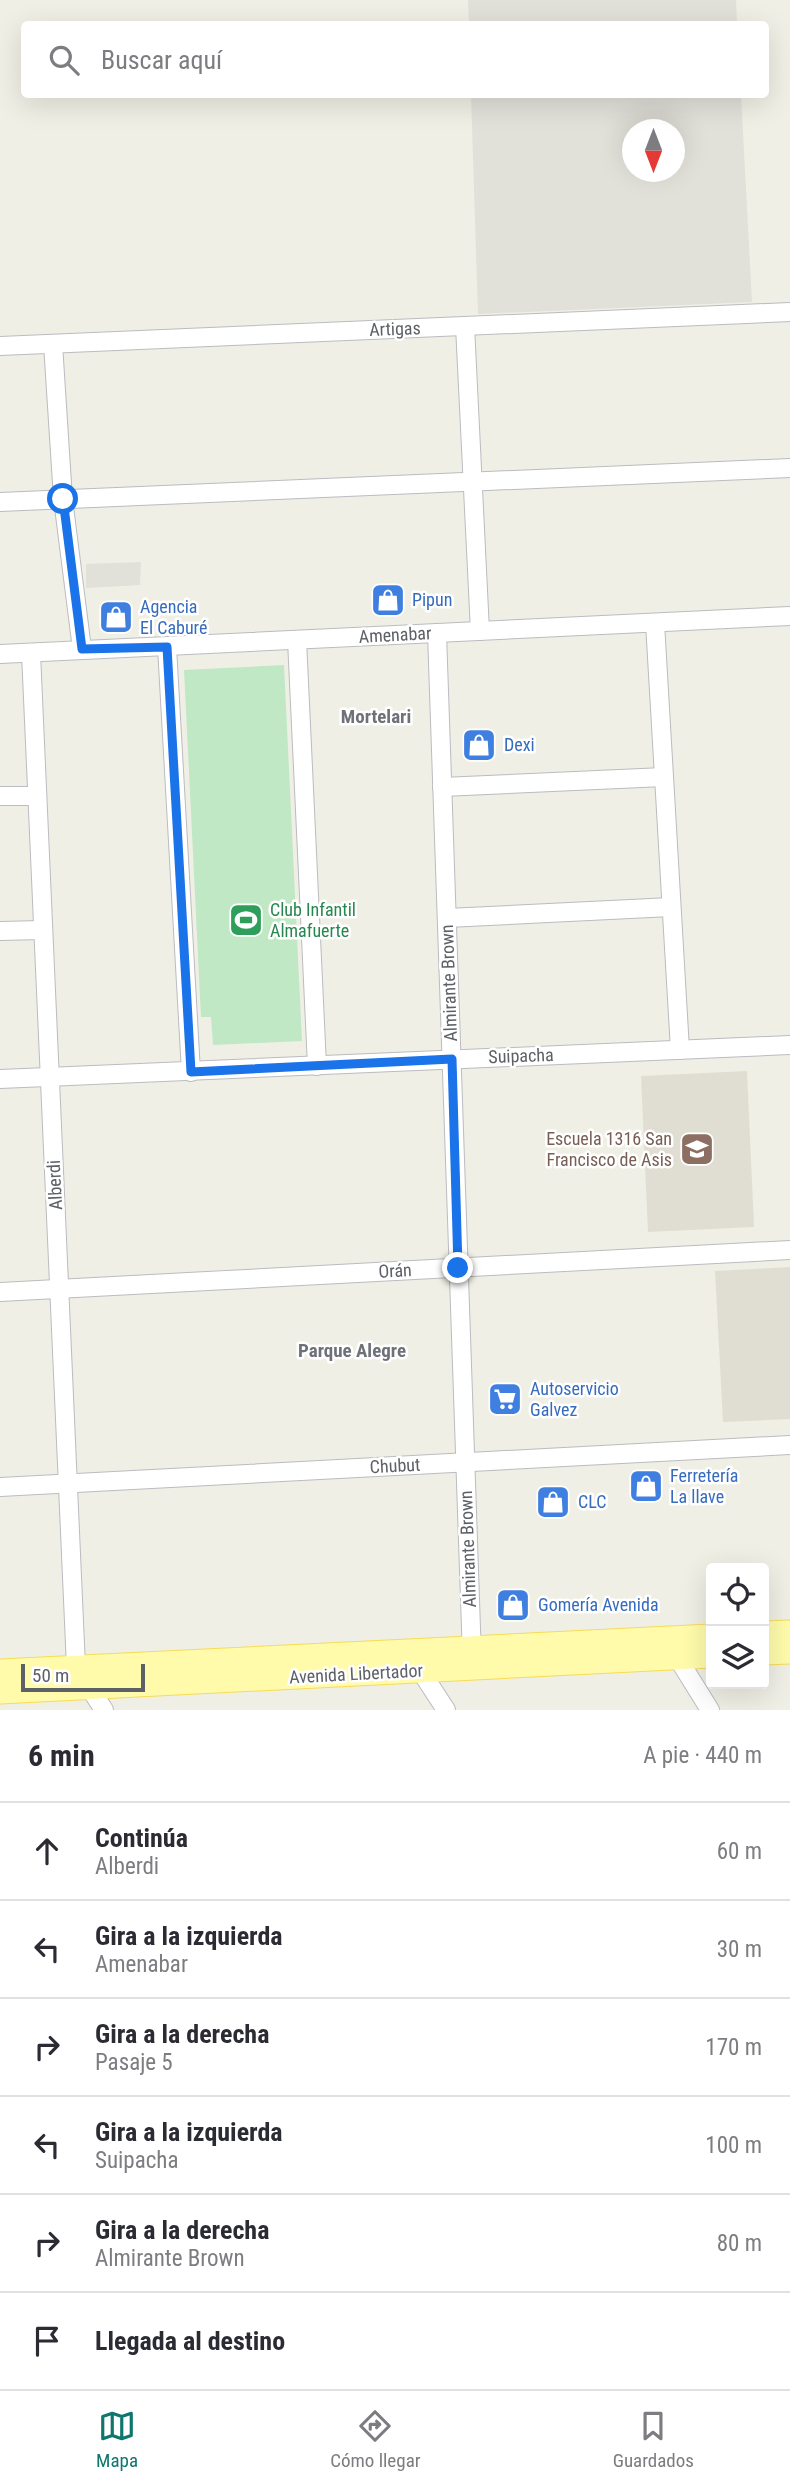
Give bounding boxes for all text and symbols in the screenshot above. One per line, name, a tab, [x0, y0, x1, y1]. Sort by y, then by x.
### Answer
search box	[21, 21, 769, 98]
icon: search	[45, 41, 83, 79]
text: Buscar aquí	[101, 45, 222, 75]
north arrow	[622, 119, 685, 182]
street label: Artigas	[369, 317, 421, 340]
route start	[47, 483, 78, 514]
shop icon: Pipun	[369, 581, 407, 619]
place label: Pipun	[412, 589, 452, 610]
place label: Agencia El Caburé	[140, 596, 207, 638]
shop icon: Agencia El Caburé	[97, 598, 135, 636]
street label: Amenabar	[358, 622, 432, 647]
district label: Mortelari	[341, 705, 411, 728]
shop icon: Dexi	[460, 726, 498, 764]
place label: Dexi	[504, 734, 535, 755]
place label: Club Infantil Almafuerte	[270, 899, 356, 941]
sports icon: Club Infantil Almafuerte	[227, 901, 265, 939]
street label: Almirante Brown	[436, 924, 461, 1042]
street label: Suipacha	[488, 1044, 554, 1067]
place label: Escuela 1316 San Francisco de Asis	[546, 1128, 672, 1170]
school or university icon: Escuela 1316 San Francisco de Asis	[678, 1130, 716, 1168]
street label: Alberdi	[43, 1159, 66, 1211]
route end	[442, 1252, 473, 1283]
street label: Orán	[378, 1259, 412, 1282]
district label: Parque Alegre	[298, 1339, 406, 1362]
place label: Autoservicio Galvez	[530, 1378, 619, 1420]
supermarket icon: Autoservicio Galvez	[486, 1380, 524, 1418]
street label: Chubut	[369, 1454, 421, 1477]
place label: Ferretería La llave	[670, 1465, 738, 1507]
shop icon: Ferretería La llave	[627, 1467, 665, 1505]
shop icon: CLC	[534, 1483, 572, 1521]
street label: Almirante Brown	[455, 1490, 480, 1608]
place label: CLC	[578, 1491, 606, 1512]
map controls	[706, 1563, 769, 1689]
button: locate	[706, 1563, 769, 1626]
shop icon: Gomería Avenida	[494, 1586, 532, 1624]
place label: Gomería Avenida	[538, 1594, 659, 1615]
button: layers	[706, 1626, 769, 1689]
street label: Avenida Libertador	[289, 1659, 424, 1687]
scale bar	[21, 1661, 145, 1693]
text: 50 m	[32, 1664, 69, 1687]
text: 6 min	[28, 1738, 95, 1773]
text: A pie · 440 m	[643, 1742, 762, 1769]
text: Continúa	[95, 1823, 188, 1853]
icon: ahead	[28, 1832, 66, 1870]
text: 60 m	[717, 1838, 762, 1865]
text: Alberdi	[95, 1853, 159, 1880]
text: Gira a la izquierda	[95, 1921, 283, 1951]
icon: left	[28, 1930, 66, 1968]
text: 30 m	[717, 1936, 762, 1963]
text: Amenabar	[95, 1951, 188, 1978]
text: Gira a la derecha	[95, 2019, 269, 2049]
icon: right	[28, 2028, 66, 2066]
text: 170 m	[705, 2034, 762, 2061]
text: Pasaje 5	[95, 2049, 173, 2076]
text: Gira a la izquierda	[95, 2117, 283, 2147]
icon: left	[28, 2126, 66, 2164]
text: 100 m	[705, 2132, 762, 2159]
text: Suipacha	[95, 2147, 178, 2174]
text: Gira a la derecha	[95, 2215, 269, 2245]
icon: right	[28, 2224, 66, 2262]
text: 80 m	[717, 2230, 762, 2257]
text: Almirante Brown	[95, 2245, 245, 2272]
icon: arrive	[28, 2322, 66, 2360]
text: Llegada al destino	[95, 2326, 285, 2356]
tab: Mapa	[96, 2407, 138, 2472]
tab: Cómo llegar	[330, 2407, 421, 2472]
tab: Guardados	[613, 2407, 694, 2472]

